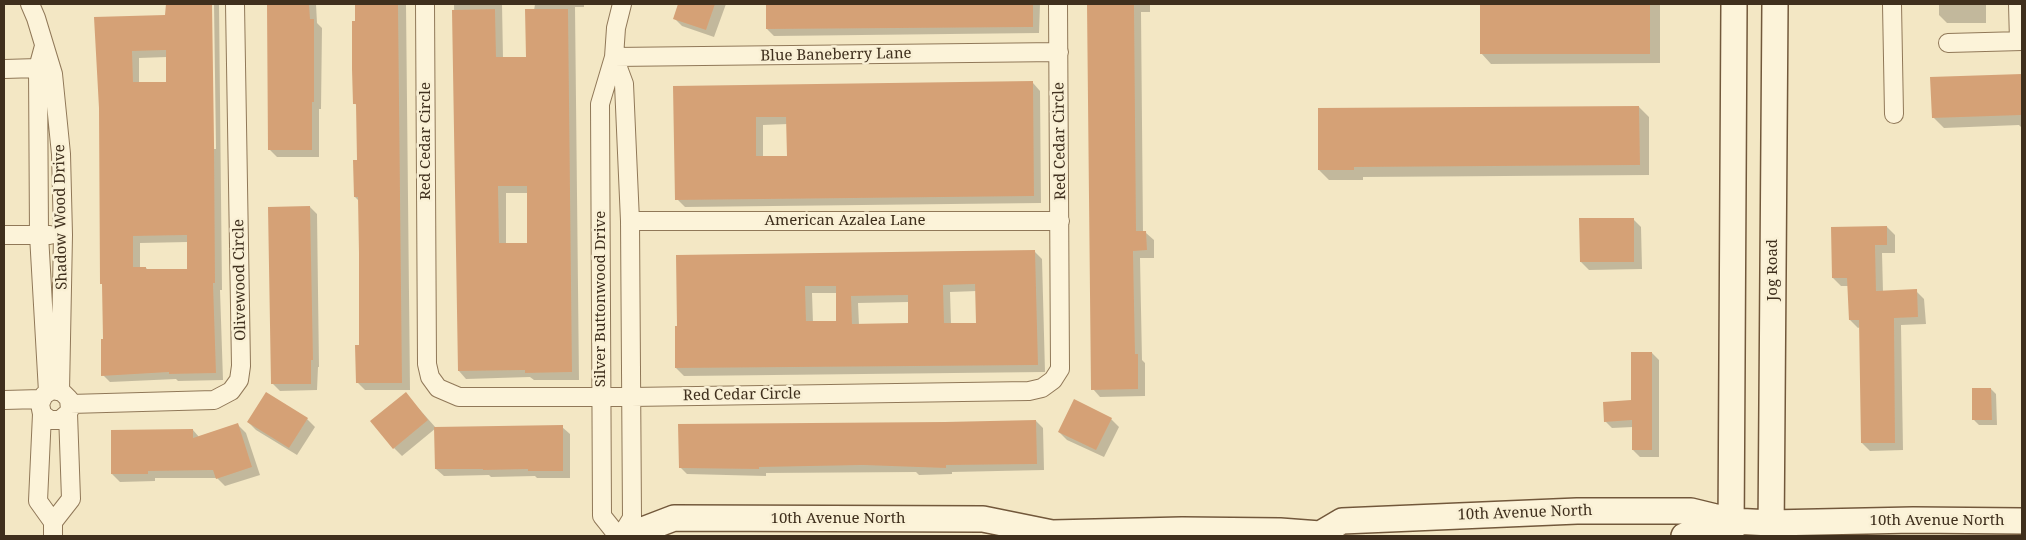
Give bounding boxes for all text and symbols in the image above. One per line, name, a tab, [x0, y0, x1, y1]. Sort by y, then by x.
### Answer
street label: Blue Baneberry Lane	[760, 45, 912, 65]
street label: Red Cedar Circle	[417, 82, 435, 200]
street label: Red Cedar Circle	[1050, 82, 1070, 200]
street label: Shadow Wood Drive	[51, 144, 71, 290]
street label: Silver Buttonwood Drive	[592, 211, 610, 387]
street label: American Azalea Lane	[764, 212, 926, 230]
street label: Olivewood Circle	[230, 219, 250, 341]
street label: Jog Road	[1764, 239, 1782, 301]
street label: Red Cedar Circle	[683, 385, 801, 405]
street label: 10th Avenue North	[1457, 502, 1593, 524]
street label: 10th Avenue North	[771, 510, 905, 528]
street label: 10th Avenue North	[1870, 512, 2004, 530]

